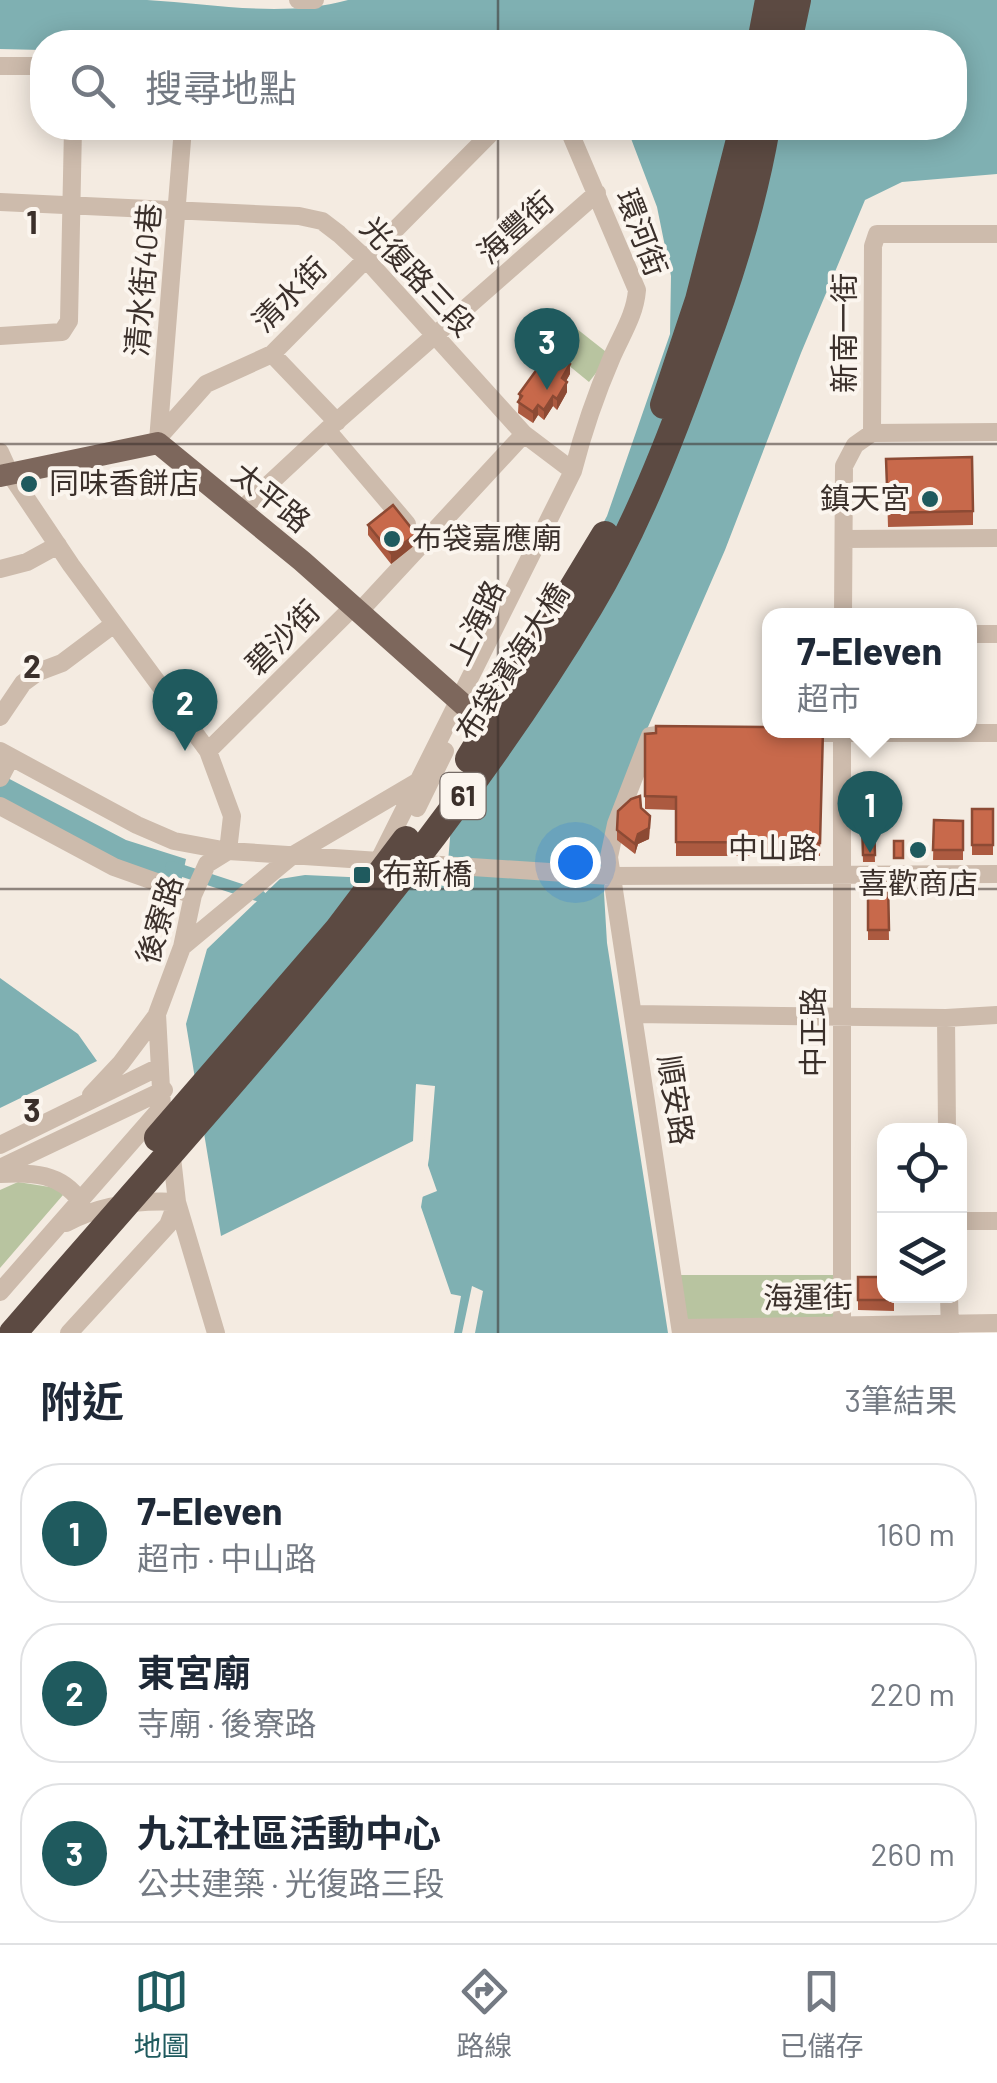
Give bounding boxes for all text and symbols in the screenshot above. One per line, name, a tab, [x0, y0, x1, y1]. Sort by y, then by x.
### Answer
search box	[30, 30, 967, 140]
icon: search	[65, 58, 120, 113]
text: 搜尋地點	[145, 64, 297, 110]
street label: 海豐街	[469, 183, 560, 270]
street label: 環河街	[610, 184, 676, 281]
text: 1	[26, 202, 38, 240]
street label: 清水街40巷	[117, 202, 167, 358]
street label: 光復路三段	[354, 209, 483, 343]
street label: 清水街	[244, 249, 333, 338]
street label: 新南一街	[825, 273, 861, 393]
pin: 3	[514, 308, 580, 390]
street label: 太平路	[226, 454, 319, 539]
place label: 同味香餅店	[49, 464, 199, 500]
marker: 同味香餅店	[18, 473, 40, 495]
place label: 鎮天宮	[820, 479, 910, 515]
marker: 鎮天宮	[919, 488, 941, 510]
place label: 布袋嘉應廟	[412, 519, 562, 555]
marker: 布袋嘉應廟	[381, 528, 403, 550]
street label: 上海路	[439, 574, 511, 670]
street label: 布袋濱海大橋	[447, 576, 575, 746]
street label: 碧沙街	[237, 592, 326, 681]
popup	[762, 608, 977, 738]
text: 7-Eleven	[797, 627, 942, 673]
text: 2	[23, 646, 41, 684]
pin: 2	[152, 668, 218, 751]
text: 超市	[797, 678, 861, 716]
pin: 1	[838, 770, 902, 853]
road number: 61	[440, 773, 486, 819]
street label: 中山路	[728, 829, 818, 865]
your location	[550, 837, 601, 888]
marker: 喜歡商店	[907, 839, 929, 861]
place label: 布新橋	[382, 855, 472, 891]
marker: 布新橋	[351, 864, 373, 886]
place label: 喜歡商店	[858, 864, 978, 900]
street label: 後寮路	[128, 871, 188, 968]
street label: 中正路	[794, 987, 830, 1077]
street label: 順安路	[652, 1052, 702, 1147]
text: 3	[23, 1090, 41, 1128]
map controls	[877, 1123, 967, 1303]
button: locate	[877, 1123, 967, 1213]
button: layers	[877, 1213, 967, 1303]
street label: 海運街	[763, 1277, 853, 1315]
text: 附近	[40, 1375, 124, 1425]
text: 3筆結果	[845, 1380, 957, 1418]
text: 7-Eleven	[137, 1487, 283, 1533]
text: 1	[69, 1514, 80, 1552]
text: 160 m	[876, 1514, 955, 1552]
text: 超市 · 中山路	[137, 1538, 317, 1576]
text: 東宮廟	[137, 1649, 251, 1695]
text: 2	[66, 1674, 83, 1712]
text: 220 m	[870, 1674, 955, 1712]
text: 寺廟 · 後寮路	[137, 1703, 317, 1741]
text: 九江社區活動中心	[137, 1809, 441, 1855]
text: 3	[66, 1834, 83, 1872]
text: 260 m	[870, 1834, 955, 1872]
text: 公共建築 · 光復路三段	[137, 1863, 445, 1901]
tab: 地圖	[133, 1964, 190, 2064]
tab: 路線	[456, 1964, 513, 2064]
tab: 已儲存	[779, 1964, 864, 2064]

